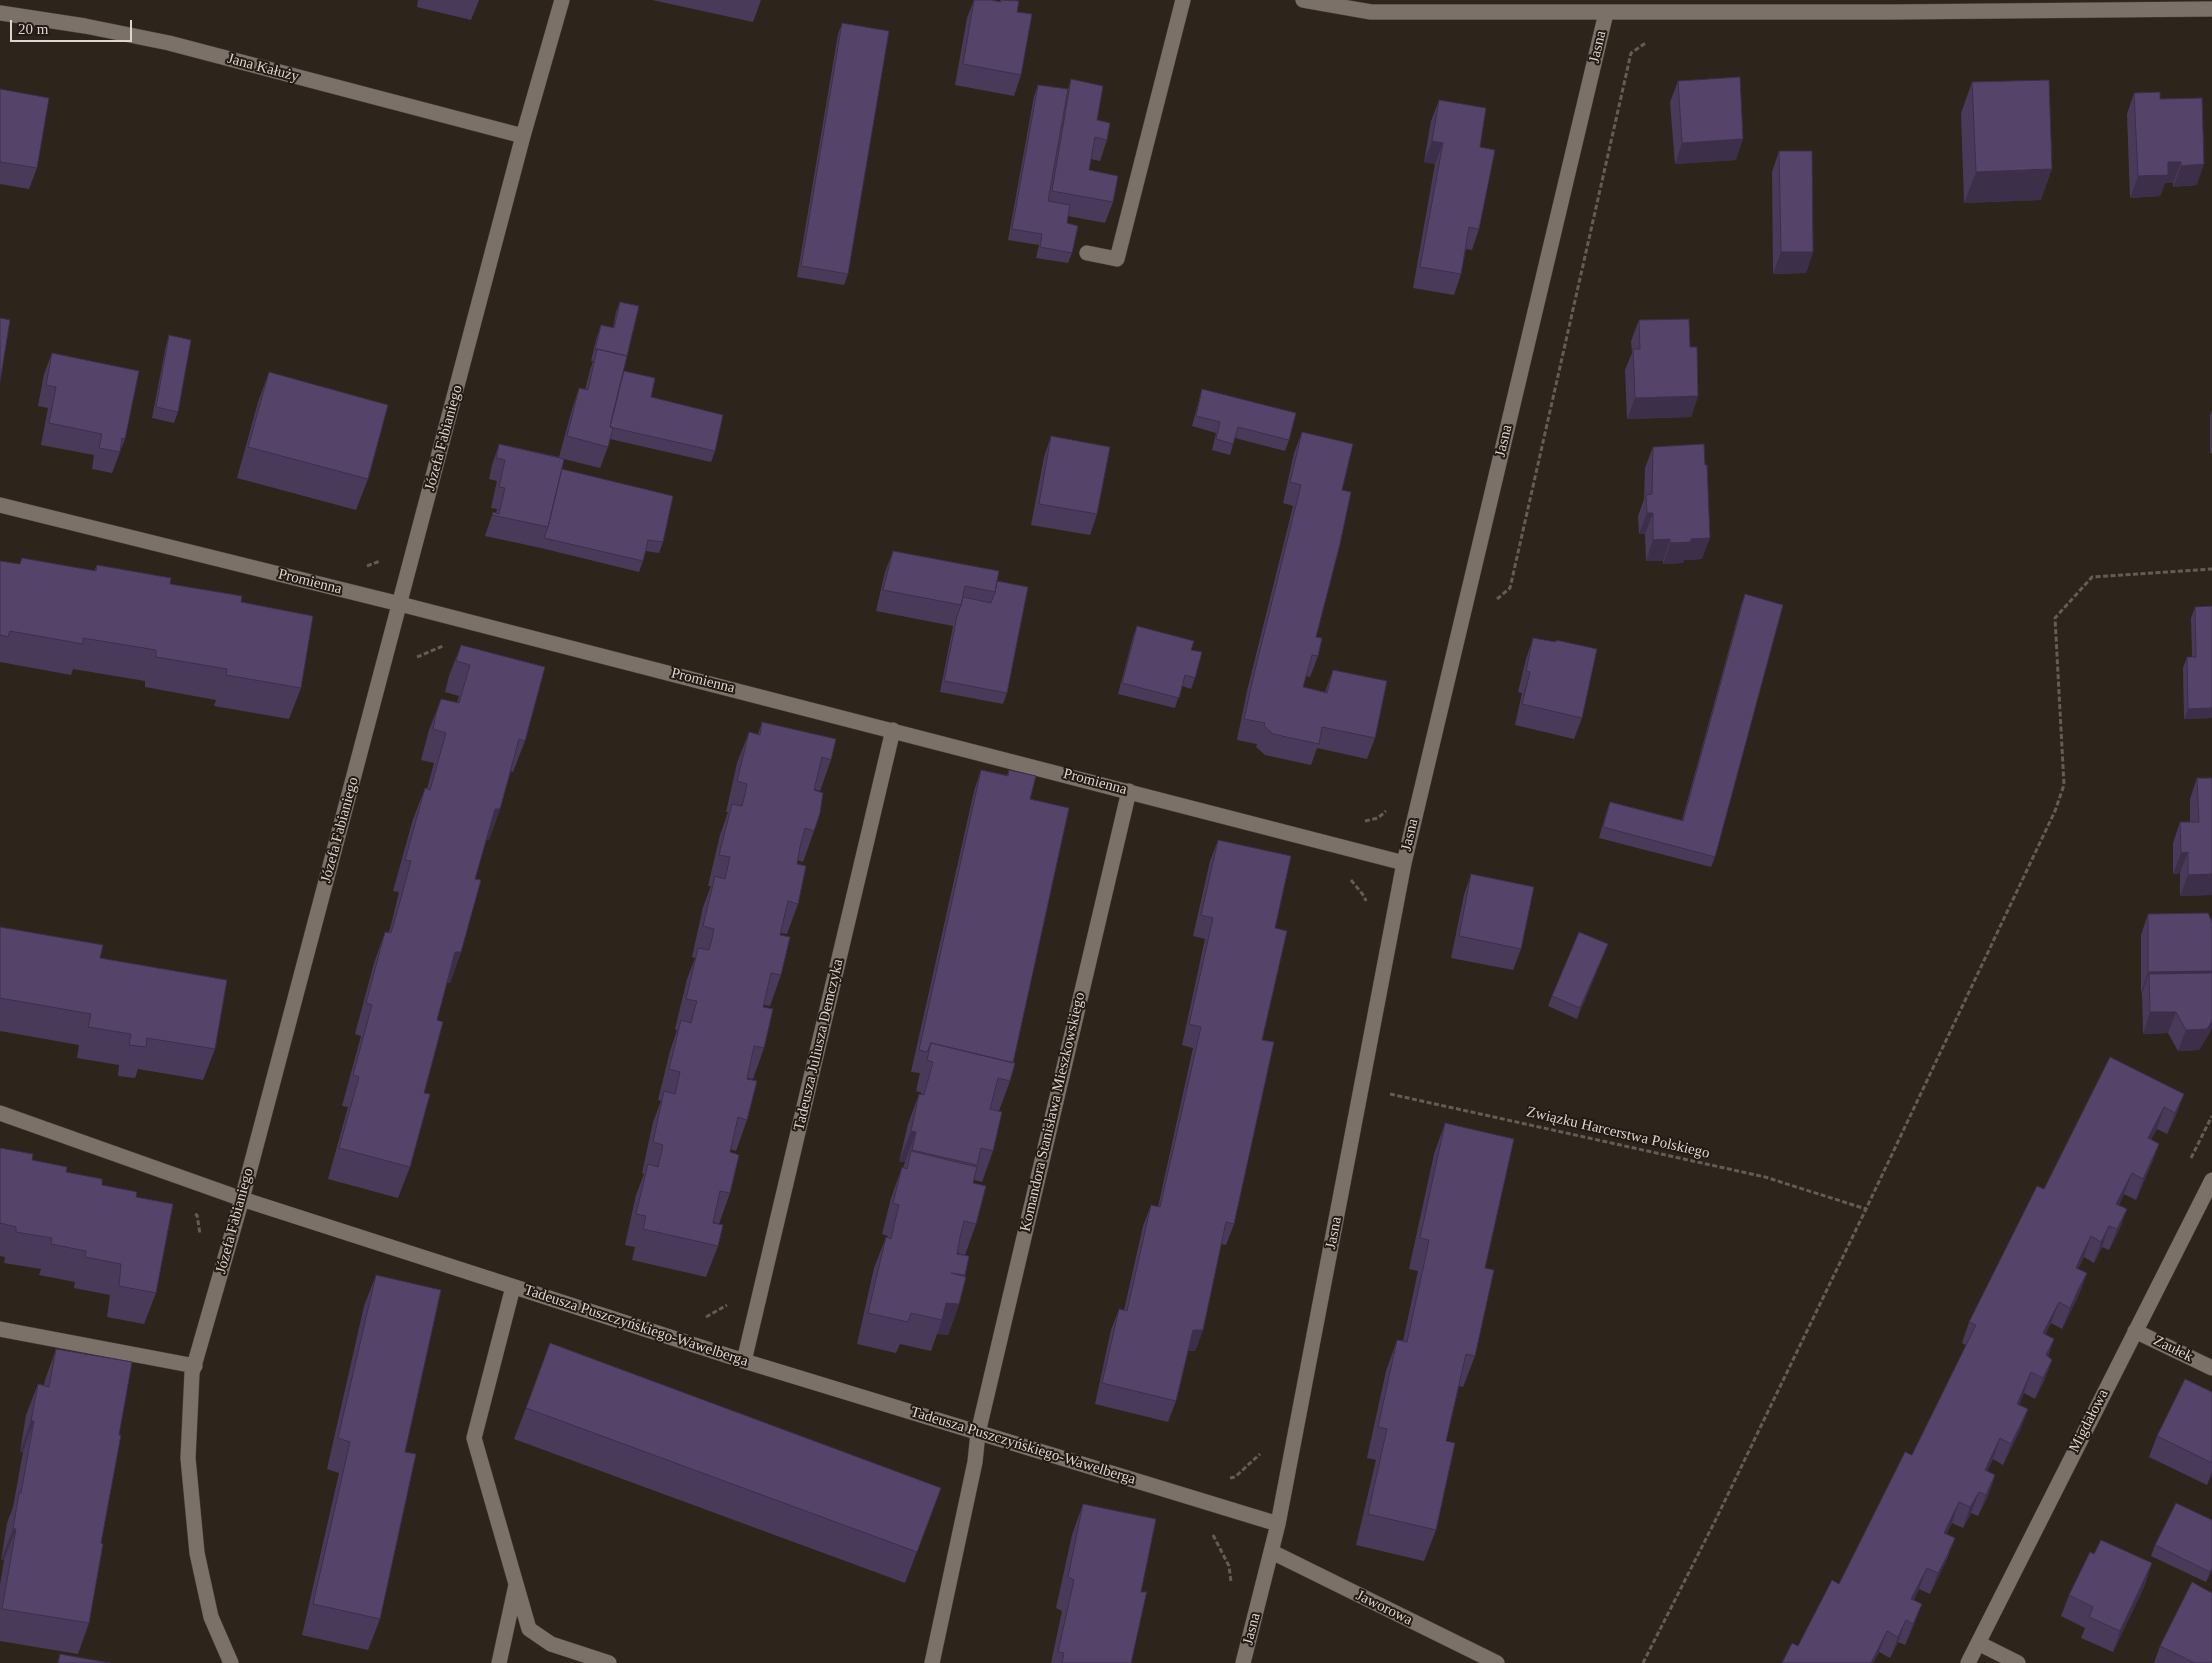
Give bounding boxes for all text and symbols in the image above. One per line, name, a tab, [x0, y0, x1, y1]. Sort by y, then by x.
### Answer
scale bar	[12, 10, 135, 42]
text: 20 m	[18, 21, 48, 37]
street label: Jasna	[1586, 29, 1610, 65]
street label: Jana Kałuży	[225, 50, 301, 86]
street label: Józefa Fabianiego	[421, 383, 467, 493]
street label: Jasna	[1492, 423, 1516, 459]
street label: Promienna	[276, 565, 344, 599]
street label: Promienna	[669, 664, 737, 698]
street label: Promienna	[1061, 765, 1129, 799]
street label: Józefa Fabianiego	[317, 775, 363, 885]
street label: Jasna	[1398, 817, 1422, 853]
street label: Tadeusza Juliusza Demczyka	[790, 957, 848, 1133]
street label: Komandora Stanisława Mieszkowskiego	[1017, 991, 1089, 1233]
street label: Związku Harcerstwa Polskiego	[1525, 1103, 1711, 1163]
street label: Józefa Fabianiego	[212, 1166, 258, 1276]
street label: Jasna	[1322, 1215, 1346, 1251]
street label: Tadeusza Puszczyńskiego-Wawelberga	[522, 1281, 750, 1371]
street label: Zaułek	[2150, 1332, 2196, 1366]
street label: Migdałowa	[2065, 1386, 2113, 1456]
street label: Tadeusza Puszczyńskiego-Wawelberga	[908, 1403, 1138, 1489]
street label: Jaworowa	[1353, 1587, 1415, 1629]
street label: Jasna	[1239, 1611, 1265, 1647]

